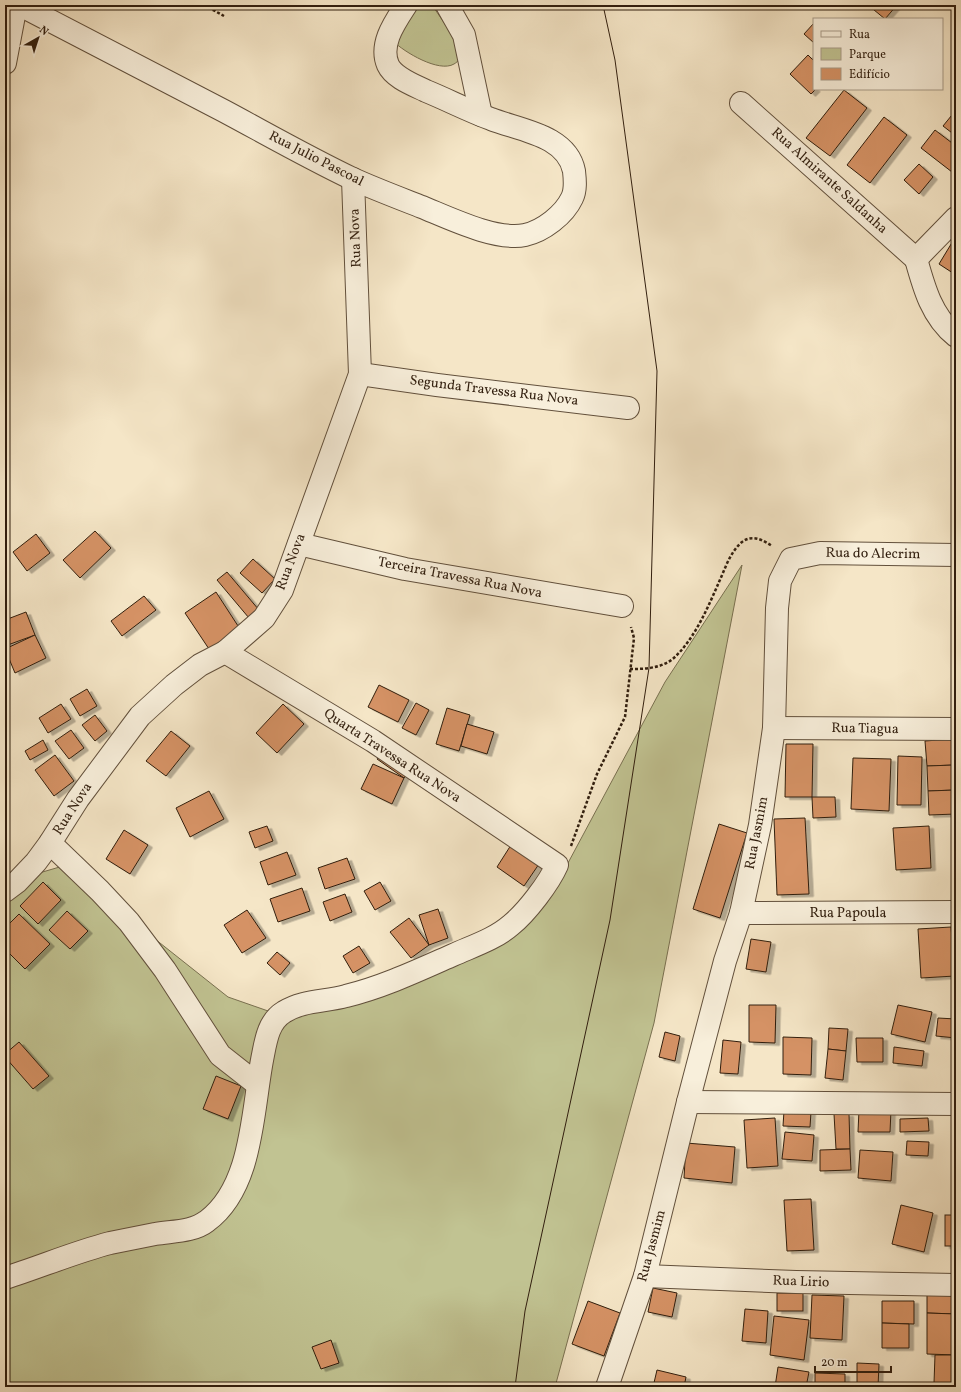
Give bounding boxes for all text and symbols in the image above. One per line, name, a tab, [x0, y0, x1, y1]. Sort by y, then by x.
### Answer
north arrow	[18, 18, 58, 58]
legend	[813, 18, 943, 90]
text: N	[36, 23, 51, 40]
text: Rua	[849, 27, 870, 43]
text: Parque	[849, 47, 886, 63]
text: Edifício	[849, 67, 890, 83]
street label: Rua Almirante Saldanha	[767, 124, 891, 239]
street label: Rua Julio Pascoal	[265, 127, 367, 191]
street label: Rua Nova	[345, 208, 367, 268]
street label: Segunda Travessa Rua Nova	[408, 371, 580, 411]
street label: Rua Nova	[272, 531, 311, 593]
street label: Rua do Alecrim	[825, 544, 921, 564]
street label: Terceira Travessa Rua Nova	[376, 553, 544, 603]
street label: Quarta Travessa Rua Nova	[320, 704, 464, 808]
street label: Rua Tiagua	[831, 719, 899, 739]
street label: Rua Nova	[49, 779, 97, 839]
street label: Rua Jasmim	[741, 795, 773, 871]
street label: Rua Papoula	[810, 904, 886, 923]
street label: Rua Jasmim	[633, 1208, 671, 1284]
street label: Rua Lirio	[772, 1272, 830, 1292]
scale bar	[815, 1348, 891, 1374]
text: 20 m	[821, 1355, 848, 1371]

